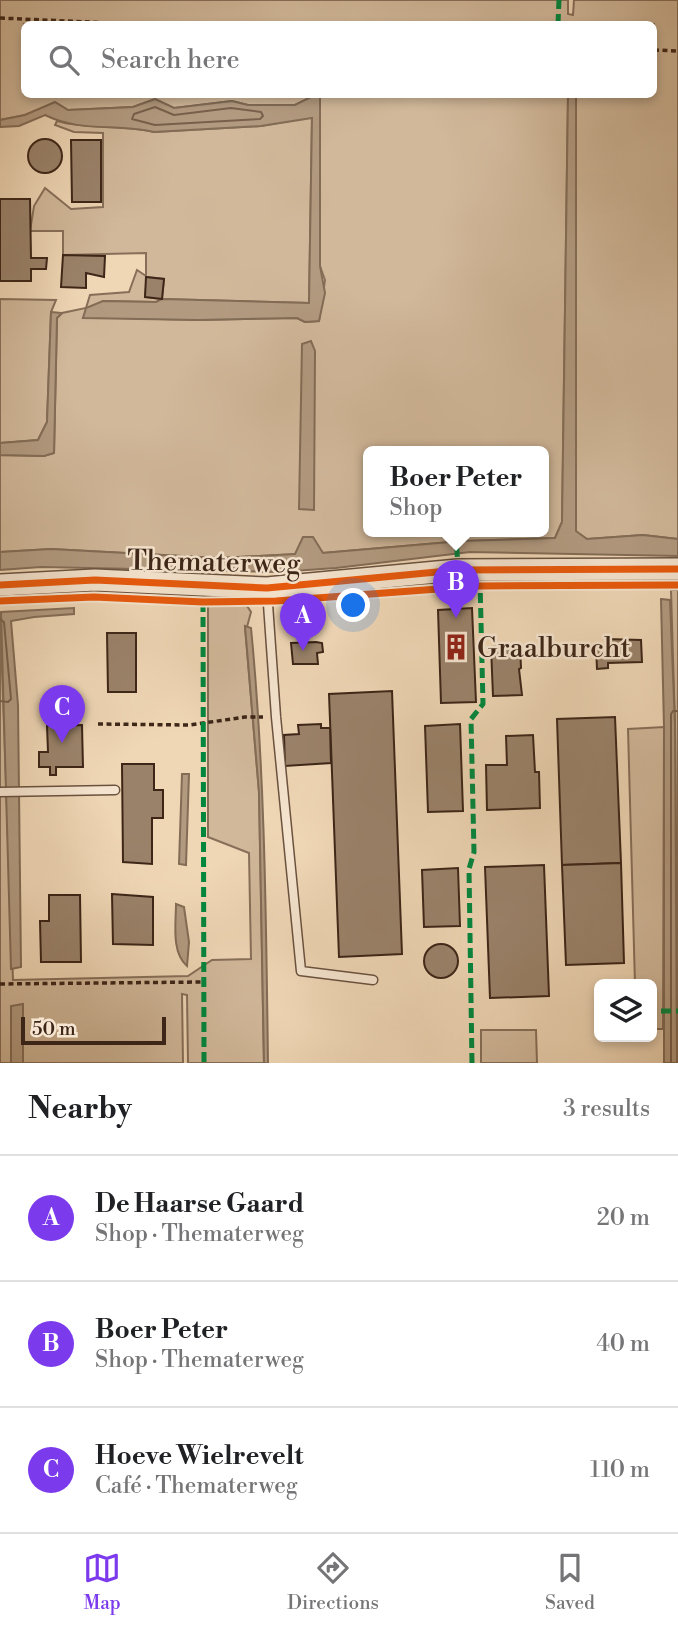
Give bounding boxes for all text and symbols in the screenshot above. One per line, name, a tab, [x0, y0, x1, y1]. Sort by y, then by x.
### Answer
search box	[21, 21, 657, 98]
icon: search	[45, 41, 83, 79]
text: Search here	[101, 44, 240, 76]
popup	[363, 446, 549, 537]
text: Boer Peter	[389, 462, 523, 494]
text: Shop	[389, 494, 443, 522]
street label: Thematerweg	[127, 543, 302, 582]
pin: B	[433, 560, 479, 618]
your location	[336, 588, 370, 622]
pin: A	[280, 593, 326, 651]
place label: Graalburcht	[477, 631, 631, 666]
building icon: Graalburcht	[441, 632, 471, 662]
pin: C	[39, 685, 85, 743]
map controls	[594, 979, 657, 1042]
button: layers	[594, 979, 657, 1042]
scale bar	[21, 1014, 166, 1046]
text: 50 m	[32, 1017, 76, 1041]
text: Nearby	[28, 1090, 132, 1128]
text: 3 results	[563, 1095, 650, 1123]
text: De Haarse Gaard	[95, 1188, 304, 1220]
text: A	[43, 1204, 59, 1232]
text: 20 m	[597, 1204, 650, 1232]
text: Shop · Thematerweg	[95, 1220, 304, 1248]
text: Boer Peter	[95, 1314, 228, 1346]
text: B	[42, 1330, 60, 1358]
text: 40 m	[596, 1330, 650, 1358]
text: Shop · Thematerweg	[95, 1346, 304, 1374]
text: Hoeve Wielrevelt	[95, 1440, 304, 1472]
text: C	[43, 1456, 59, 1484]
text: 110 m	[590, 1456, 650, 1484]
text: Café · Thematerweg	[95, 1472, 298, 1500]
tab: Map	[83, 1549, 121, 1615]
tab: Directions	[287, 1549, 379, 1615]
tab: Saved	[545, 1549, 595, 1615]

